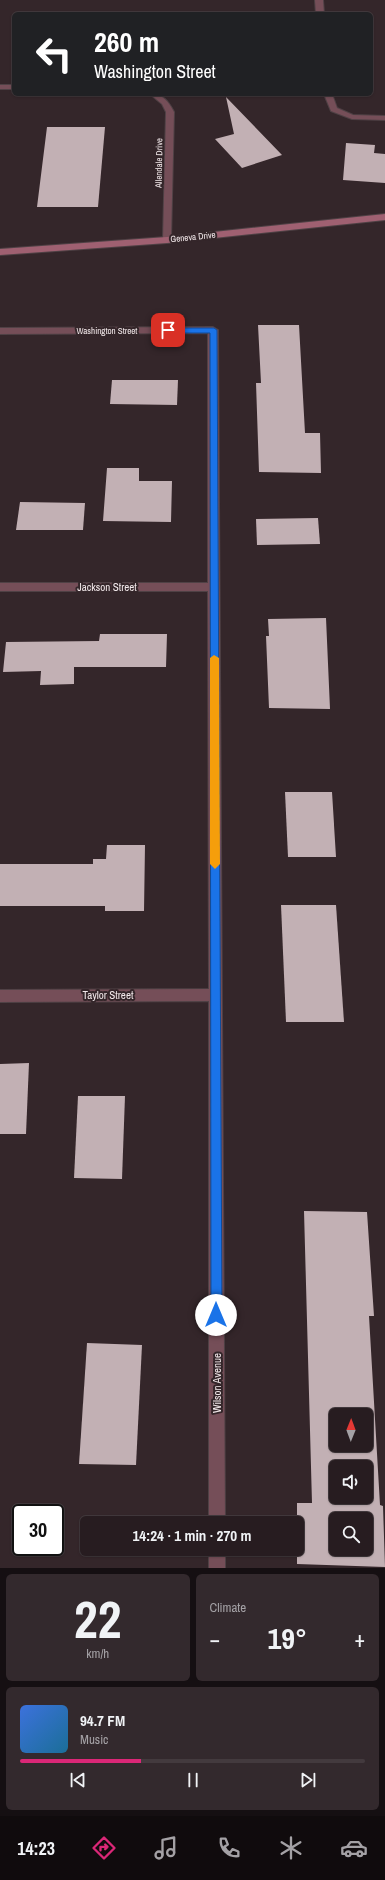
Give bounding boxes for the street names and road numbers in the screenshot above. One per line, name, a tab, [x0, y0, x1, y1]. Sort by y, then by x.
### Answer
street label: Allendale Drive	[153, 138, 165, 189]
street label: Geneva Drive	[170, 229, 216, 245]
street label: Washington Street	[77, 325, 137, 337]
street label: Jackson Street	[77, 580, 137, 594]
street label: Taylor Street	[83, 988, 134, 1002]
street label: Wilson Avenue	[210, 1353, 224, 1413]

